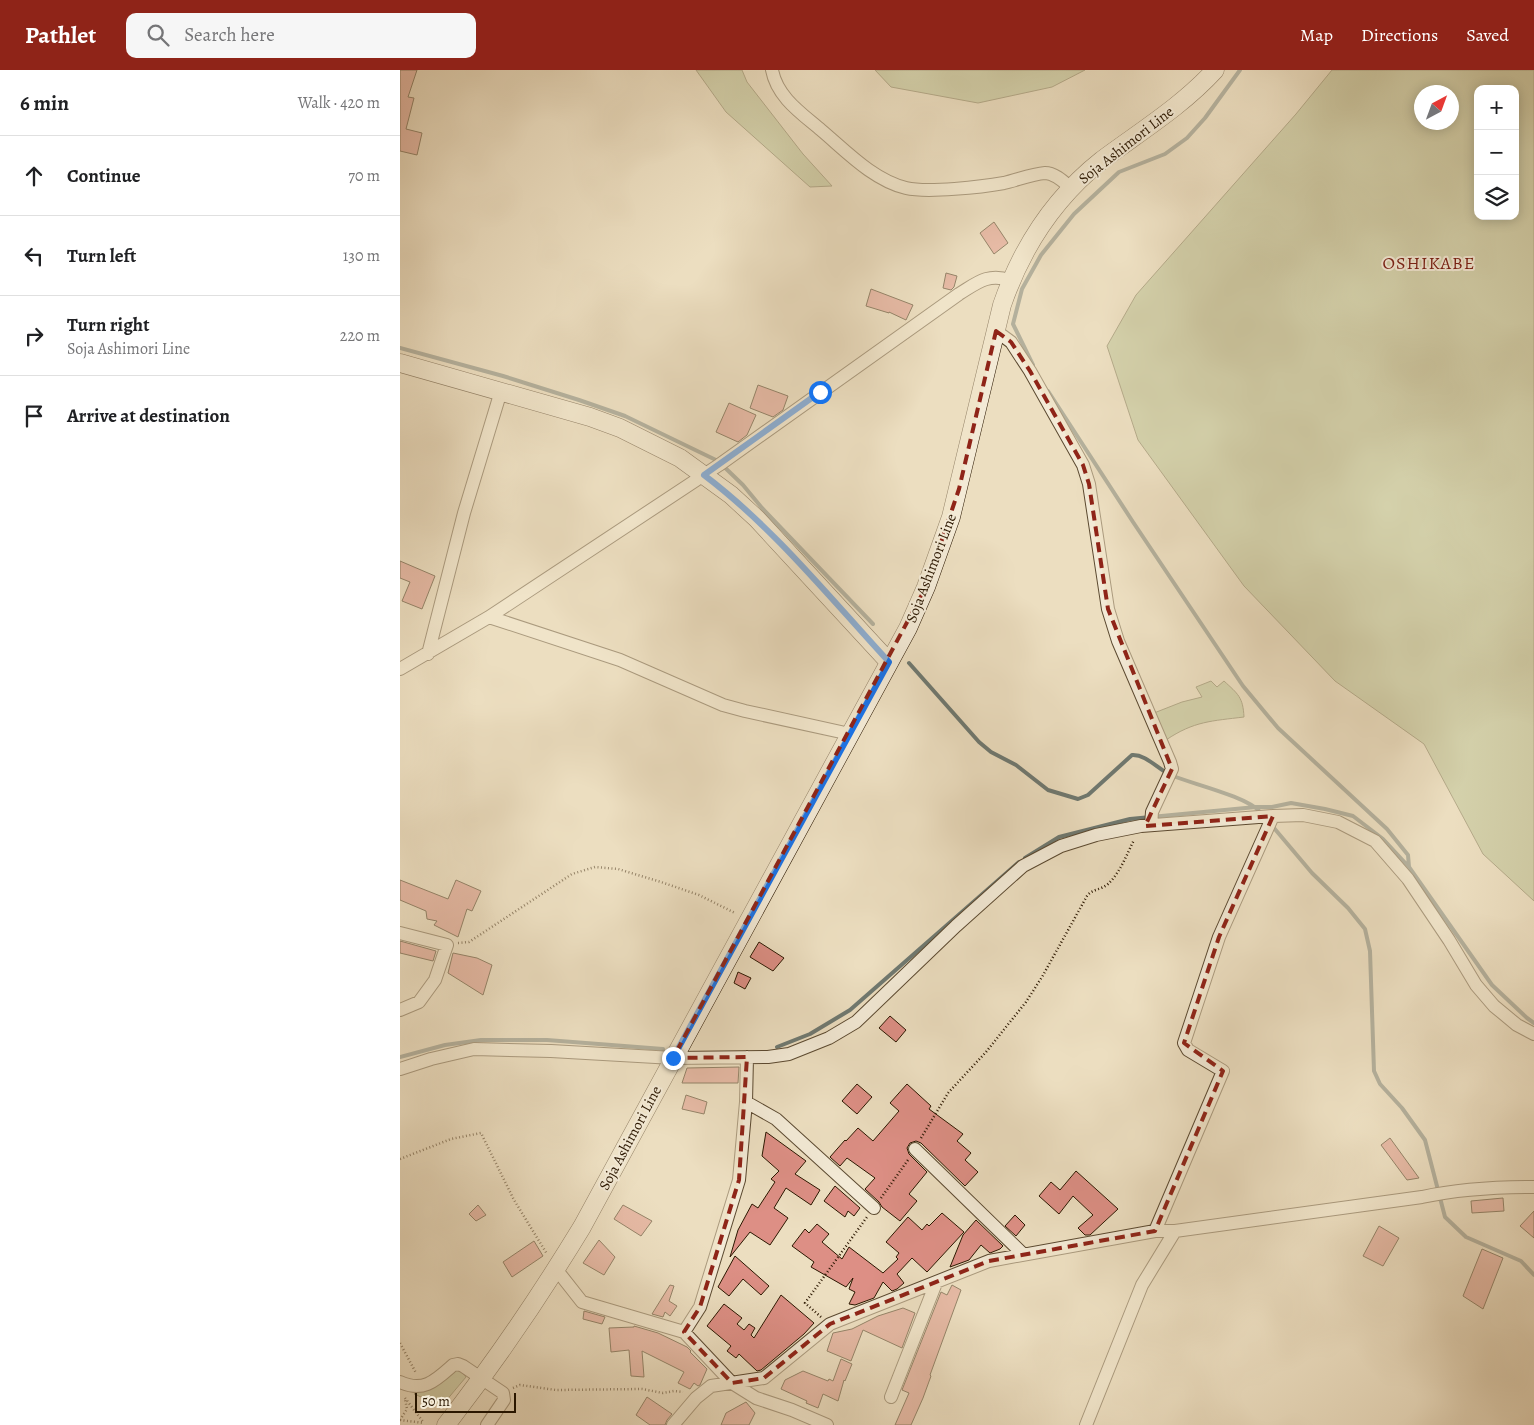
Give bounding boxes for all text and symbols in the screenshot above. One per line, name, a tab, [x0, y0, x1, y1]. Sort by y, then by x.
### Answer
search box	[126, 13, 476, 58]
text: Pathlet	[25, 19, 96, 51]
icon: search	[144, 21, 172, 49]
text: Search here	[184, 22, 275, 48]
text: Map	[1300, 23, 1333, 47]
text: Directions	[1361, 23, 1438, 47]
text: Saved	[1466, 23, 1509, 47]
north arrow	[1414, 85, 1459, 130]
map controls	[1474, 85, 1519, 220]
button: +	[1474, 85, 1519, 130]
text: 6 min	[20, 89, 69, 117]
text: Walk · 420 m	[298, 92, 380, 114]
street label: Soja Ashimori Line	[1074, 101, 1178, 188]
button: −	[1474, 130, 1519, 175]
icon: ahead	[20, 162, 48, 190]
text: Continue	[67, 163, 141, 189]
text: 70 m	[348, 165, 380, 187]
button: layers	[1474, 175, 1519, 220]
icon: left	[20, 242, 48, 270]
text: Turn left	[67, 243, 136, 269]
text: 130 m	[343, 245, 380, 267]
district label: OSHIKABE	[1383, 251, 1475, 275]
text: Turn right	[67, 312, 149, 338]
icon: right	[20, 322, 48, 350]
text: 220 m	[340, 325, 380, 347]
text: Soja Ashimori Line	[67, 338, 190, 360]
route start	[809, 381, 832, 404]
icon: arrive	[20, 402, 48, 430]
text: Arrive at destination	[67, 403, 230, 429]
street label: Soja Ashimori Line	[901, 510, 961, 626]
route end	[662, 1047, 685, 1070]
street label: Soja Ashimori Line	[594, 1082, 666, 1194]
scale bar	[415, 1390, 516, 1413]
text: 50 m	[422, 1392, 450, 1411]

